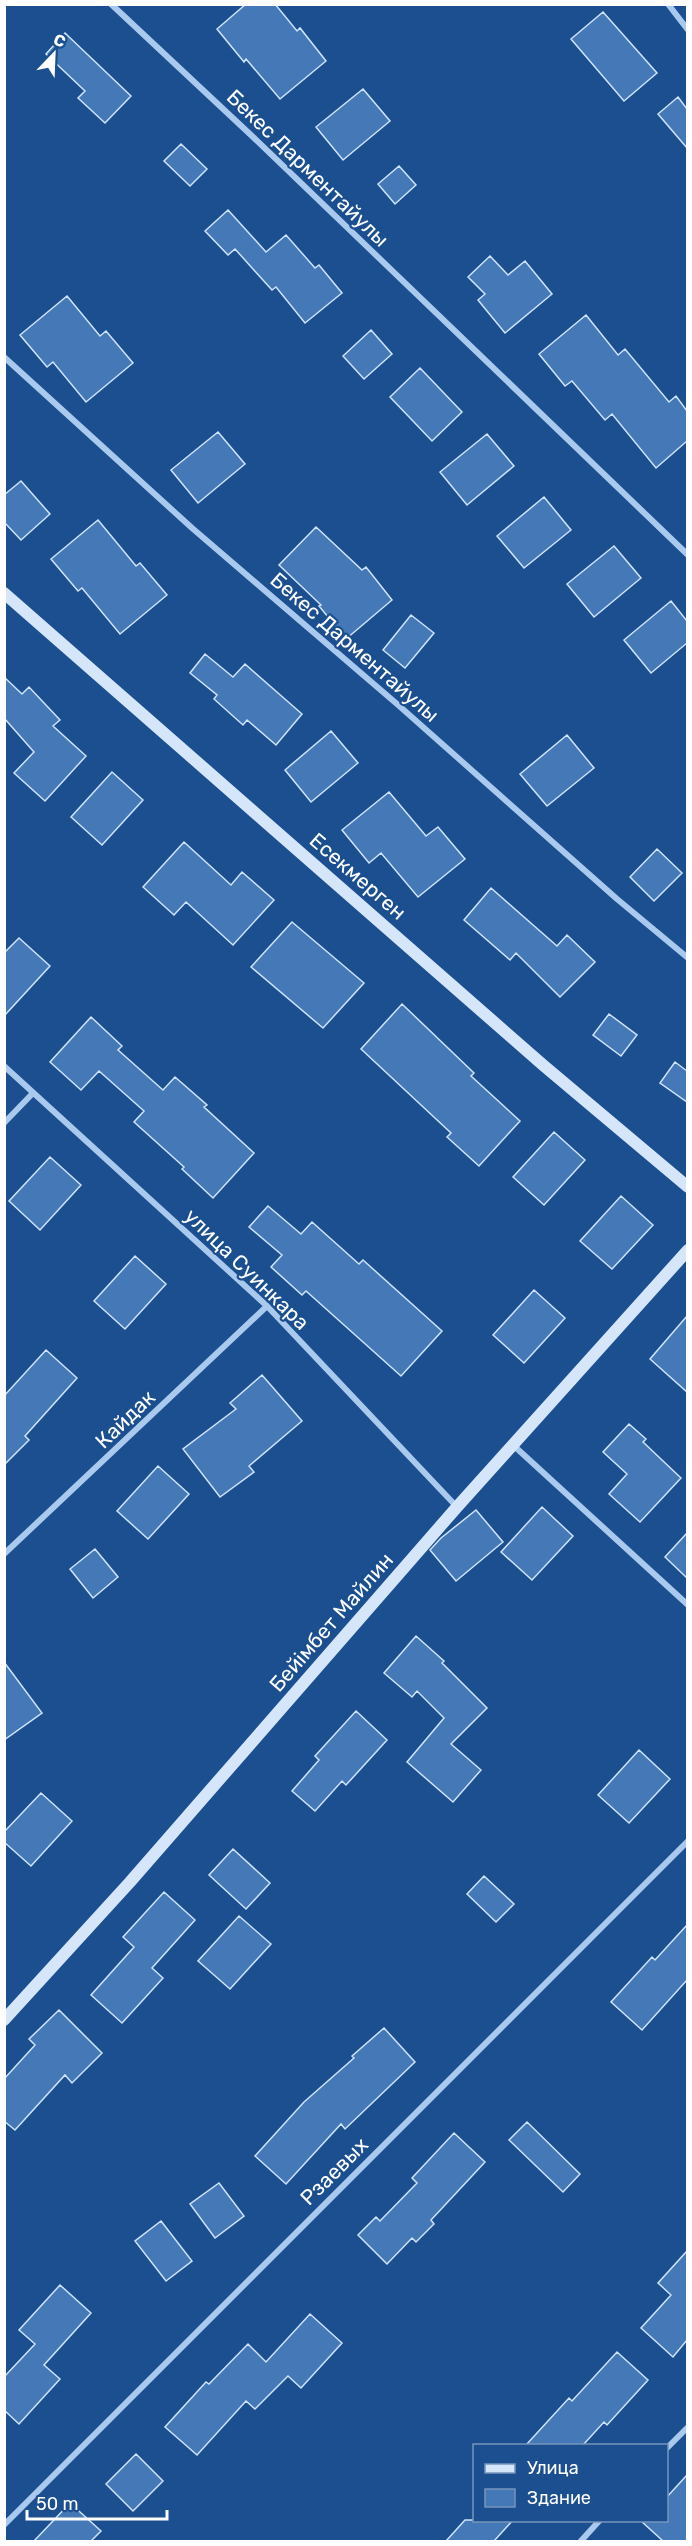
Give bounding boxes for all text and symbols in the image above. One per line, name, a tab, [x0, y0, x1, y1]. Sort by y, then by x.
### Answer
north arrow	[24, 24, 84, 84]
text: С	[51, 30, 69, 52]
street label: Бекес Дарментайулы	[222, 84, 394, 252]
street label: Бекес Дарментайулы	[266, 567, 444, 727]
street label: Eсекмерген	[305, 827, 411, 925]
street label: улица Суинкара	[179, 1203, 315, 1335]
street label: Кайдак	[90, 1385, 160, 1453]
street label: Бейімбет Майлин	[264, 1547, 398, 1697]
street label: Рзаевых	[295, 2132, 373, 2210]
legend	[473, 2444, 668, 2522]
text: Улица	[527, 2457, 579, 2479]
scale bar	[27, 2483, 166, 2521]
text: Здание	[527, 2487, 591, 2509]
text: 50 m	[36, 2493, 79, 2515]

